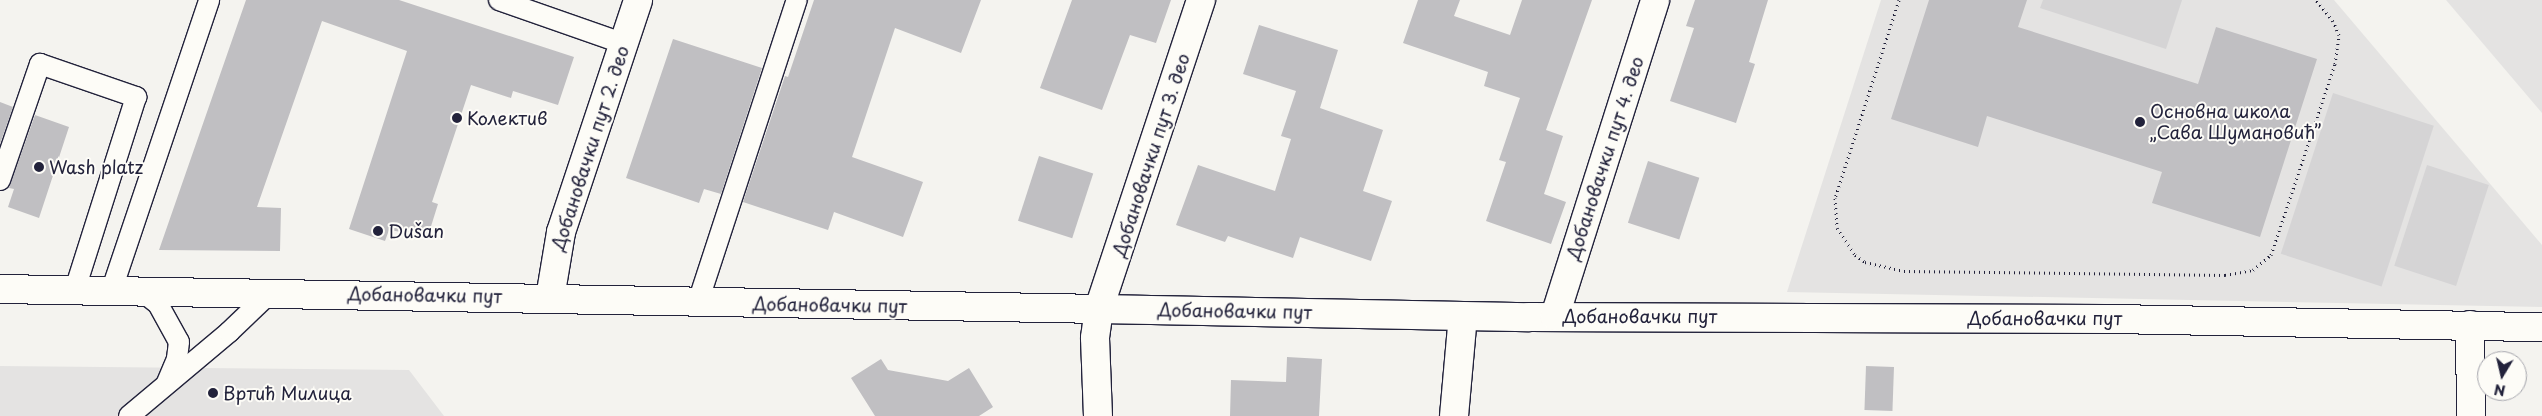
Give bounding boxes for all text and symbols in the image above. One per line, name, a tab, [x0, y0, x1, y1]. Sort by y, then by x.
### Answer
street label: Добановачки пут 2. део	[546, 42, 634, 254]
street label: Добановачки пут 3. део	[1108, 50, 1194, 260]
street label: Добановачки пут 4. део	[1562, 53, 1648, 263]
place label: Основна школа „Сава Шумановић”	[2150, 101, 2322, 144]
place label: Колектив	[467, 107, 547, 129]
marker: Колектив	[451, 112, 463, 124]
marker: Основна школа „Сава Шумановић”	[2134, 116, 2146, 128]
place label: Wash platz	[49, 156, 145, 178]
marker: Wash platz	[33, 161, 45, 173]
place label: Dušan	[388, 220, 444, 242]
marker: Dušan	[372, 225, 384, 237]
street label: Добановачки пут	[347, 283, 503, 307]
street label: Добановачки пут	[752, 293, 908, 317]
street label: Добановачки пут	[1157, 299, 1313, 323]
street label: Добановачки пут	[1562, 305, 1718, 327]
street label: Добановачки пут	[1967, 307, 2123, 329]
north arrow	[2477, 351, 2527, 401]
text: N	[2493, 379, 2507, 402]
place label: Вртић Милица	[223, 382, 353, 404]
marker: Вртић Милица	[207, 387, 219, 399]

